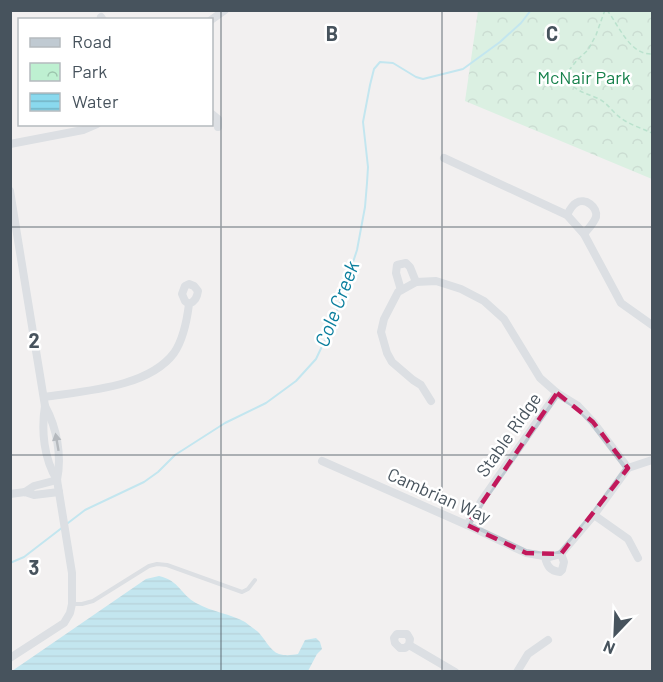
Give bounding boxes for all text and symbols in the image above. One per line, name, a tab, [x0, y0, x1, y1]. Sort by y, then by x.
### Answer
legend	[18, 18, 213, 126]
text: B	[326, 21, 338, 45]
text: C	[546, 21, 558, 45]
text: Road	[72, 30, 112, 52]
text: Park	[72, 60, 107, 82]
park label: McNair Park	[537, 66, 631, 88]
text: Water	[72, 90, 119, 112]
water label: Cole Creek	[309, 257, 364, 350]
text: 2	[28, 328, 40, 352]
street label: Stable Ridge	[471, 388, 545, 481]
one-way arrow	[52, 432, 61, 451]
street label: Cambrian Way	[384, 463, 494, 528]
text: 3	[29, 555, 39, 579]
north arrow	[585, 604, 645, 664]
text: N	[600, 637, 618, 659]

